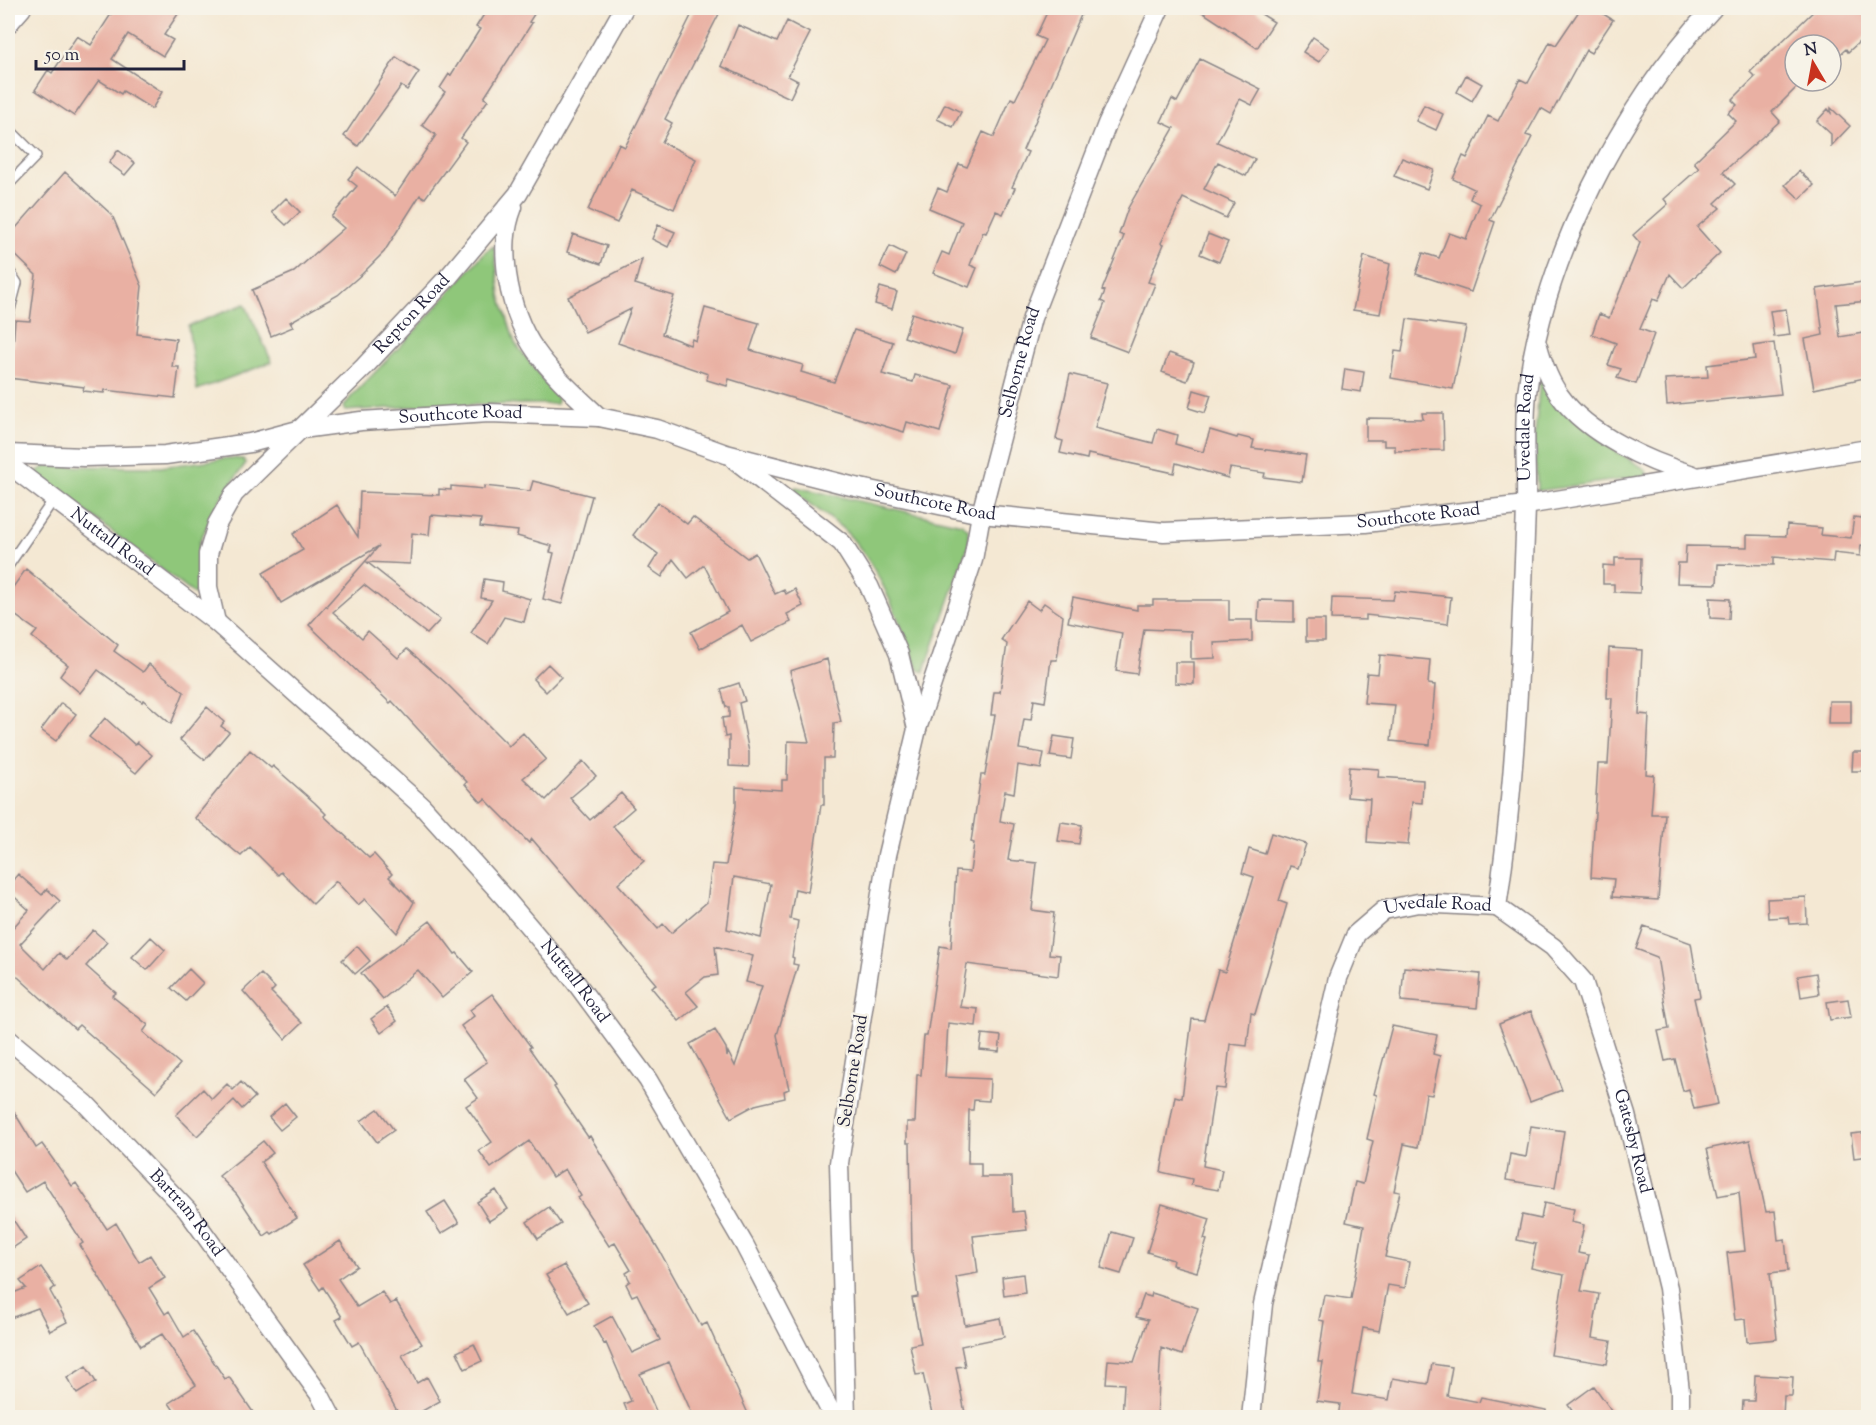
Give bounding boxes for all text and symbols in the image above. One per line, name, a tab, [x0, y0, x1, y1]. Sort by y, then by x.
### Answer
scale bar	[36, 33, 184, 71]
north arrow	[1783, 33, 1843, 93]
text: N	[1803, 38, 1819, 63]
text: 50 m	[44, 43, 80, 69]
street label: Repton Road	[369, 269, 457, 361]
street label: Selborne Road	[993, 303, 1048, 421]
street label: Uvedale Road	[1512, 372, 1542, 482]
street label: Southcote Road	[398, 400, 523, 432]
street label: Southcote Road	[871, 478, 997, 528]
street label: Southcote Road	[1356, 497, 1482, 536]
street label: Nuttall Road	[64, 502, 159, 583]
street label: Uvedale Road	[1382, 890, 1492, 923]
street label: Nuttall Road	[533, 935, 615, 1029]
street label: Selborne Road	[832, 1013, 876, 1129]
street label: Gatesby Road	[1606, 1086, 1658, 1196]
street label: Bartram Road	[142, 1164, 230, 1263]

